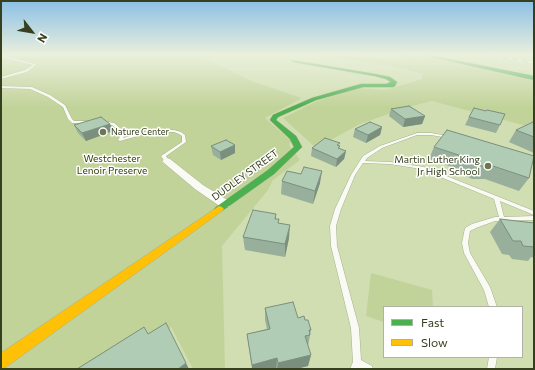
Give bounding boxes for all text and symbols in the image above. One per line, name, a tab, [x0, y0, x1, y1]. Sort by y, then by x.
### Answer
north arrow	[12, 12, 52, 52]
text: N	[35, 32, 50, 45]
marker: Nature Center	[98, 127, 108, 137]
place label: Nature Center	[111, 127, 169, 137]
street label: DUDLEY STREET	[209, 147, 281, 203]
park label: Westchester Lenoir Preserve	[77, 153, 147, 176]
place label: Martin Luther King Jr High School	[394, 154, 480, 178]
marker: Martin Luther King Jr High School	[483, 161, 493, 171]
legend	[383, 306, 523, 358]
text: Fast	[421, 315, 444, 329]
text: Slow	[421, 335, 448, 349]

